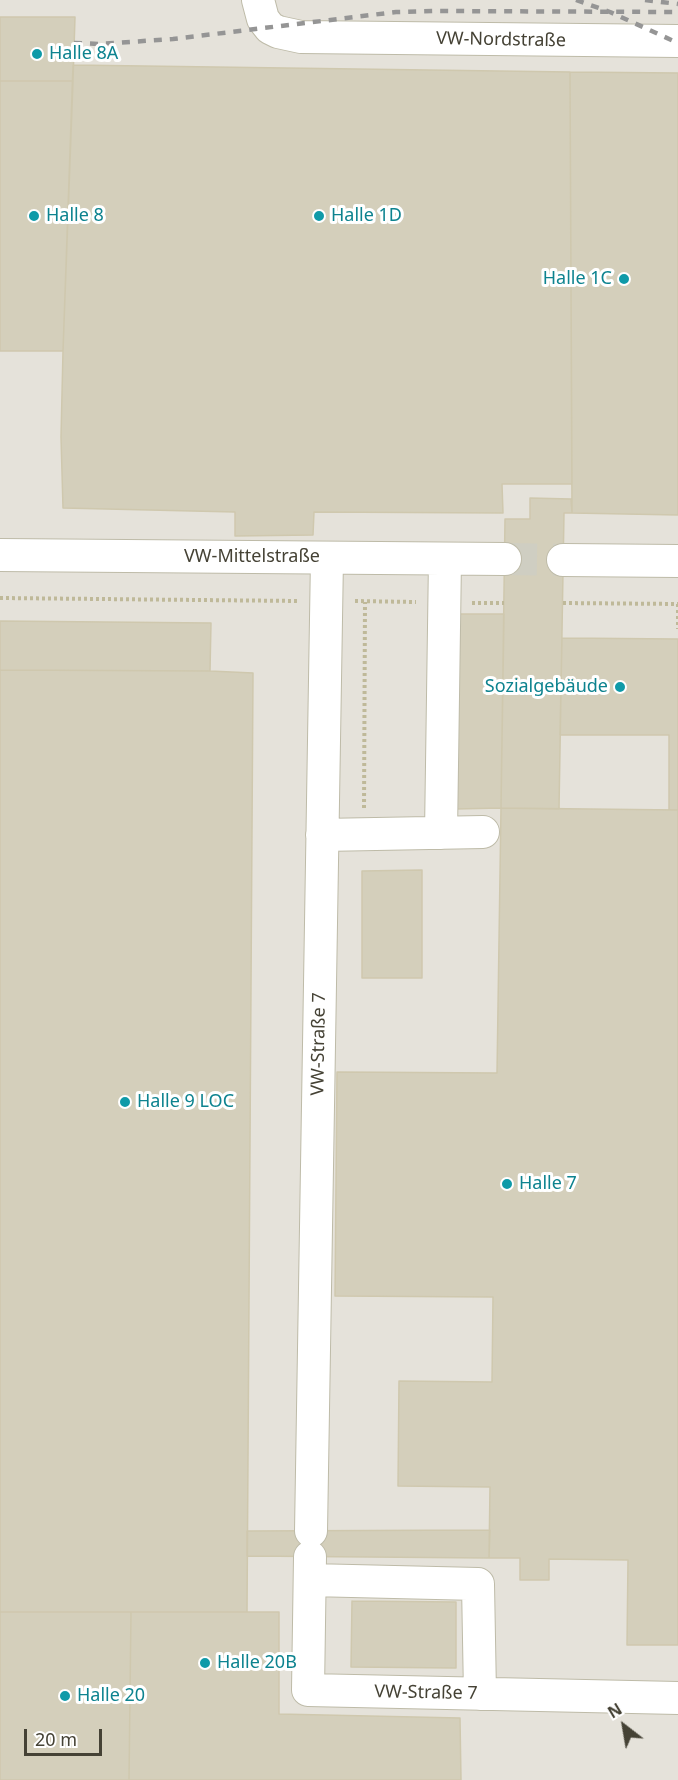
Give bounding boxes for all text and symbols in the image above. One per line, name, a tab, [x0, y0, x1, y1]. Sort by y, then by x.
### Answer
street label: VW-Nordstraße	[436, 28, 566, 52]
place label: Halle 8A	[49, 43, 118, 65]
marker: Halle 8A	[30, 47, 44, 61]
place label: Halle 8	[46, 205, 104, 227]
place label: Halle 1D	[331, 205, 402, 227]
marker: Halle 8	[27, 209, 41, 223]
marker: Halle 1D	[312, 209, 326, 223]
place label: Halle 1C	[543, 268, 612, 290]
marker: Halle 1C	[617, 272, 631, 286]
street label: VW-Mittelstraße	[184, 546, 320, 568]
place label: Sozialgebäude	[485, 676, 608, 698]
marker: Sozialgebäude	[613, 680, 627, 694]
street label: VW-Straße 7	[307, 992, 331, 1096]
place label: Halle 9 LOC	[137, 1091, 234, 1113]
marker: Halle 9 LOC	[118, 1095, 132, 1109]
place label: Halle 7	[519, 1173, 577, 1195]
marker: Halle 7	[500, 1177, 514, 1191]
place label: Halle 20B	[217, 1652, 297, 1674]
marker: Halle 20B	[198, 1656, 212, 1670]
street label: VW-Straße 7	[374, 1681, 478, 1705]
place label: Halle 20	[77, 1685, 145, 1707]
marker: Halle 20	[58, 1689, 72, 1703]
north arrow	[594, 1696, 654, 1756]
text: N	[603, 1698, 626, 1723]
scale bar	[27, 1717, 105, 1755]
text: 20 m	[35, 1727, 77, 1751]

